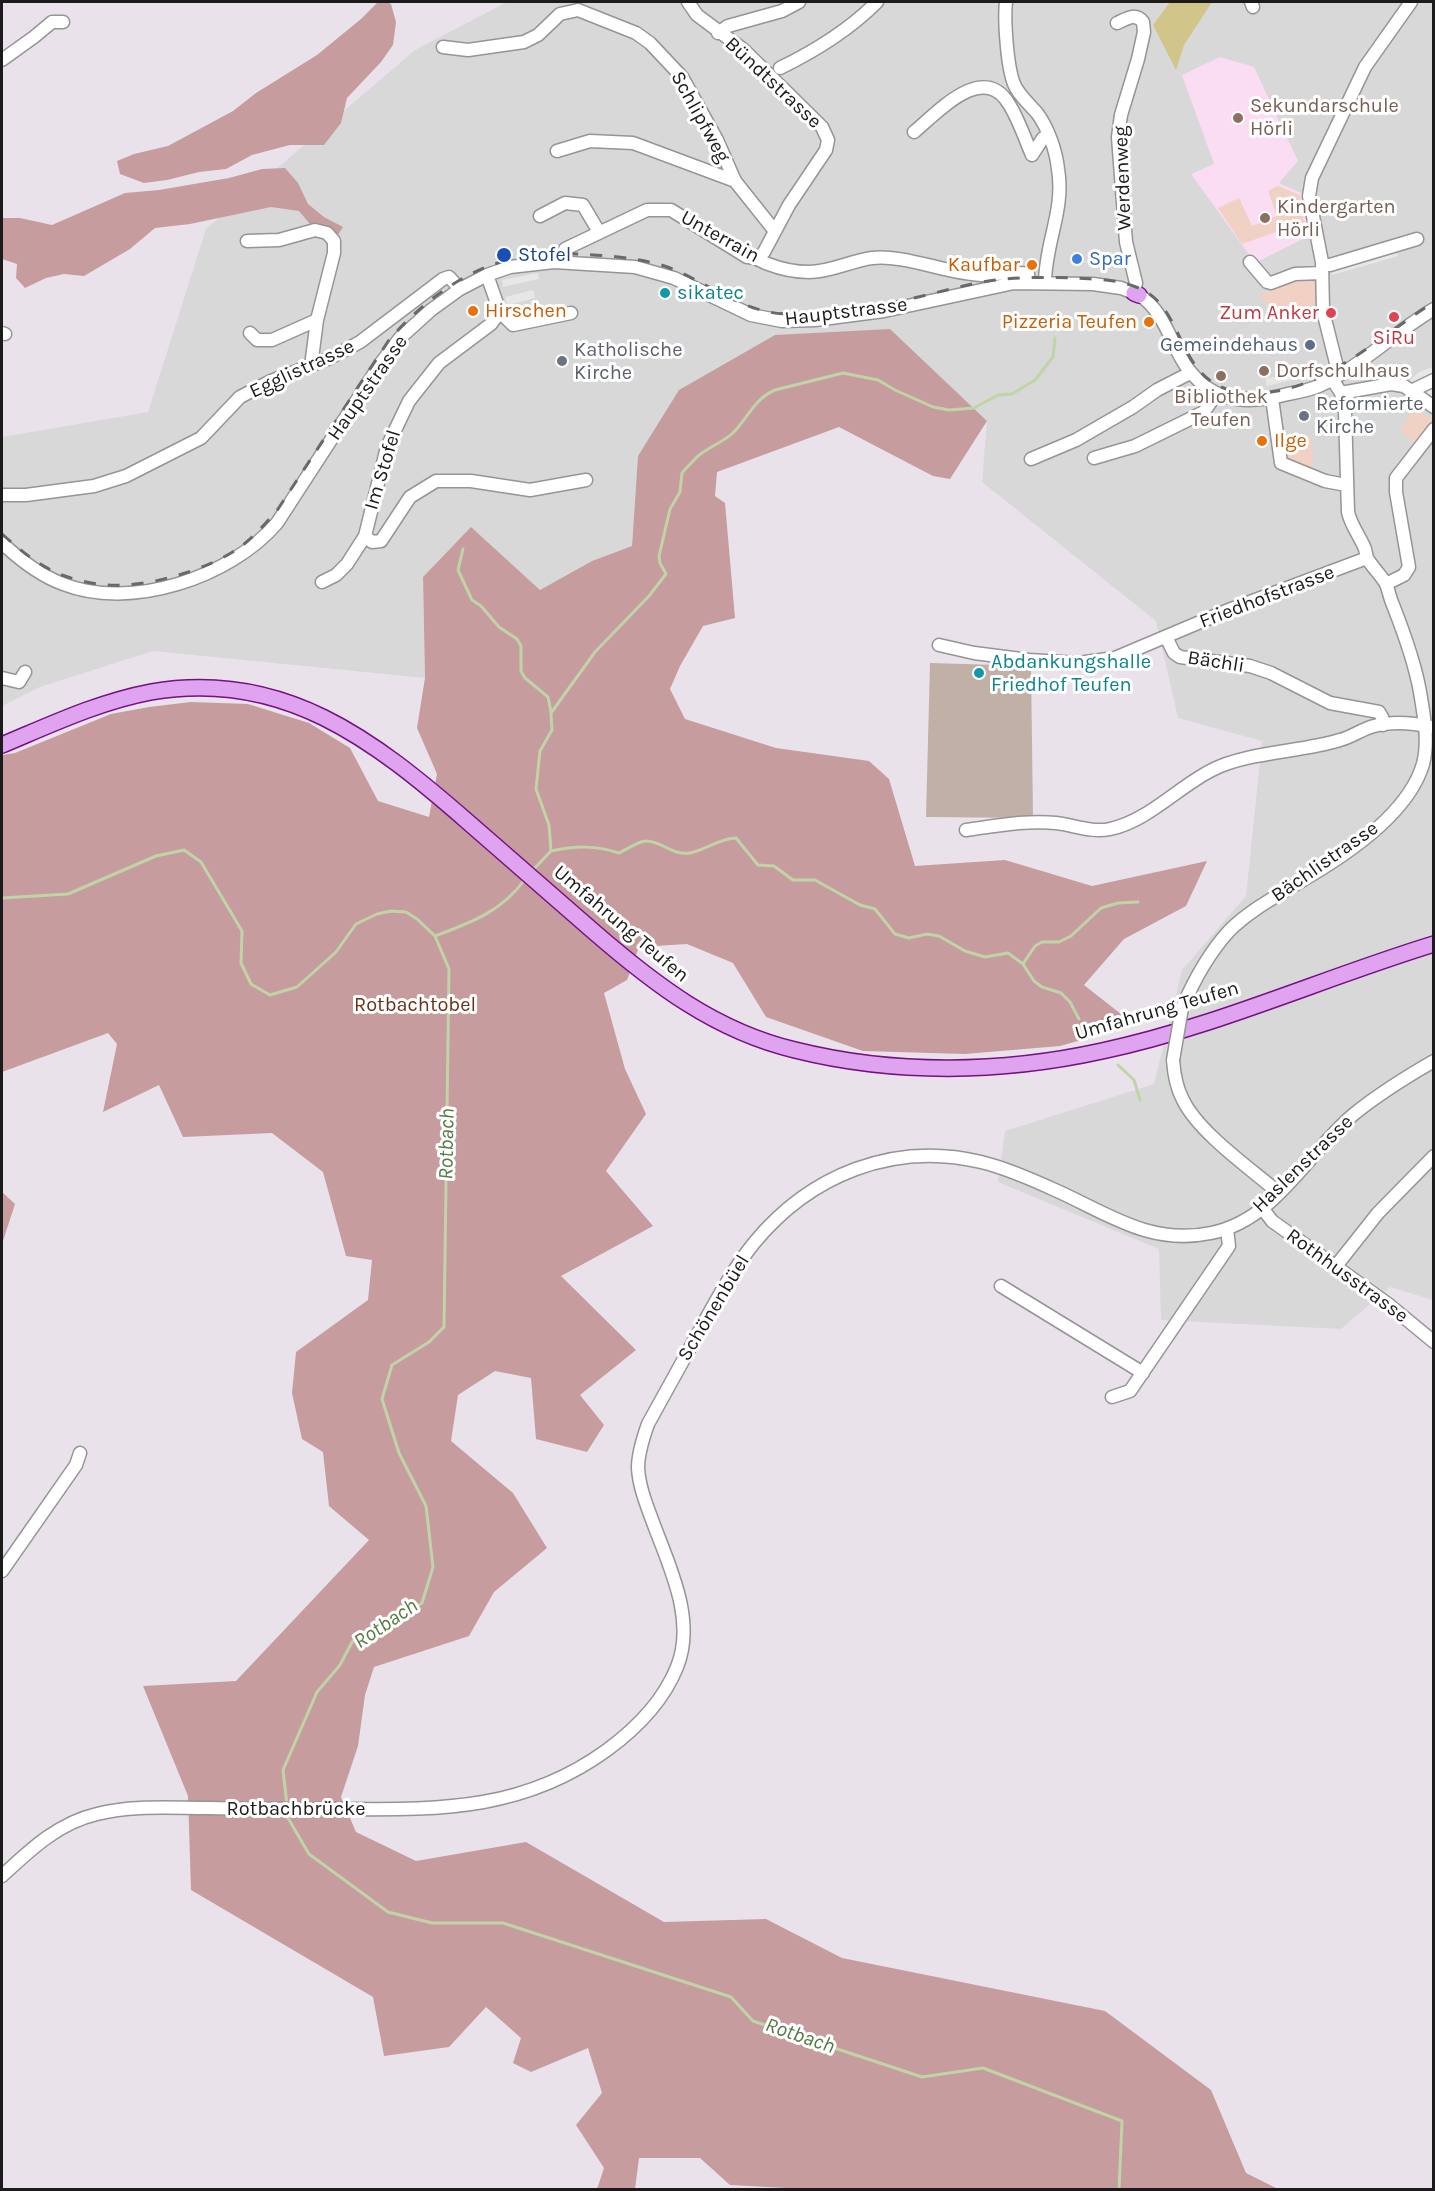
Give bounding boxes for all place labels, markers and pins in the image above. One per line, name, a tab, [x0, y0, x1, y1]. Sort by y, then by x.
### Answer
place label: Sekundarschule Hörli	[1250, 94, 1399, 141]
marker: Sekundarschule Hörli	[1231, 111, 1245, 125]
place label: Kindergarten Hörli	[1277, 195, 1396, 242]
marker: Kindergarten Hörli	[1258, 211, 1272, 225]
place label: Stofel	[518, 243, 571, 267]
marker: Stofel	[495, 246, 513, 264]
place label: Spar	[1089, 247, 1131, 271]
marker: Spar	[1070, 252, 1084, 266]
place label: Kaufbar	[948, 253, 1020, 277]
marker: Kaufbar	[1025, 258, 1039, 272]
place label: sikatec	[677, 281, 744, 305]
marker: sikatec	[658, 286, 672, 300]
place label: Hirschen	[485, 299, 567, 323]
place label: Zum Anker	[1219, 301, 1319, 325]
marker: Hirschen	[466, 304, 480, 318]
marker: Zum Anker	[1324, 306, 1338, 320]
place label: Pizzeria Teufen	[1002, 310, 1137, 334]
marker: SiRu	[1387, 310, 1401, 324]
marker: Pizzeria Teufen	[1142, 315, 1156, 329]
place label: SiRu	[1373, 326, 1415, 350]
place label: Gemeindehaus	[1160, 333, 1298, 357]
place label: Katholische Kirche	[574, 338, 682, 385]
marker: Gemeindehaus	[1303, 338, 1317, 352]
marker: Katholische Kirche	[555, 354, 569, 368]
place label: Dorfschulhaus	[1276, 359, 1410, 383]
marker: Dorfschulhaus	[1257, 364, 1271, 378]
marker: Bibliothek Teufen	[1214, 369, 1228, 383]
place label: Bibliothek Teufen	[1174, 385, 1268, 432]
place label: Reformierte Kirche	[1316, 392, 1423, 439]
marker: Reformierte Kirche	[1297, 409, 1311, 423]
place label: Ilge	[1274, 429, 1307, 453]
marker: Ilge	[1255, 434, 1269, 448]
place label: Abdankungshalle Friedhof Teufen	[991, 650, 1151, 697]
marker: Abdankungshalle Friedhof Teufen	[972, 666, 986, 680]

